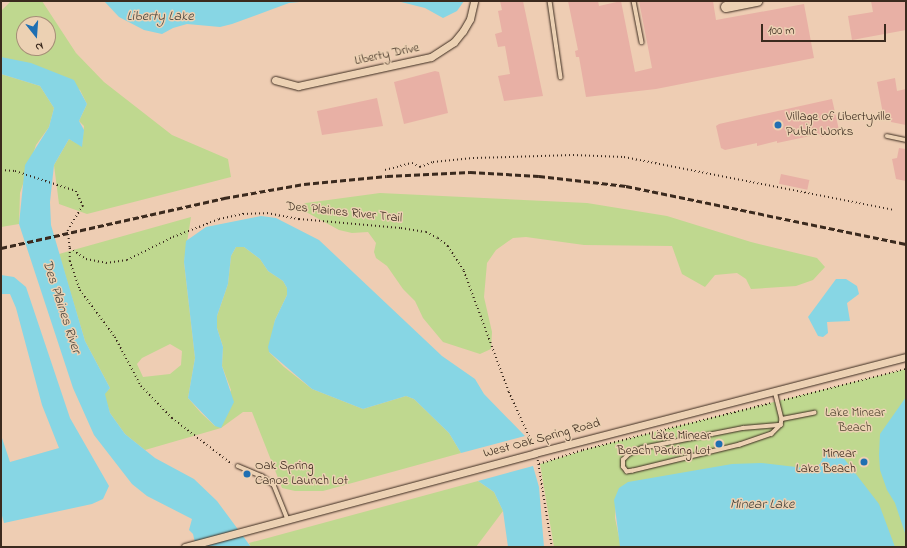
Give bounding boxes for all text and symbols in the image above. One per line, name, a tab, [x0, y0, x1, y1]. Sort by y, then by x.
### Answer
water label: Liberty Lake	[127, 9, 193, 25]
north arrow	[16, 16, 56, 56]
scale bar	[763, 16, 888, 42]
text: 100 m	[768, 22, 795, 40]
text: N	[33, 38, 45, 55]
street label: Liberty Drive	[353, 41, 421, 69]
place label: Village of Libertyville Public Works	[786, 110, 890, 141]
marker: Village of Libertyville Public Works	[773, 120, 783, 130]
street label: Des Plaines River Trail	[285, 199, 403, 227]
water label: Des Plaines River	[38, 258, 84, 356]
park label: Lake Minear Beach	[825, 406, 885, 437]
street label: West Oak Spring Road	[482, 416, 602, 462]
place label: Lake Minear Beach Parking Lot	[617, 429, 711, 460]
marker: Lake Minear Beach Parking Lot	[714, 439, 724, 449]
place label: Minear Lake Beach	[796, 447, 856, 478]
marker: Minear Lake Beach	[859, 457, 869, 467]
place label: Oak Spring Canoe Launch Lot	[255, 459, 348, 490]
marker: Oak Spring Canoe Launch Lot	[242, 469, 252, 479]
water label: Minear Lake	[730, 497, 794, 513]

